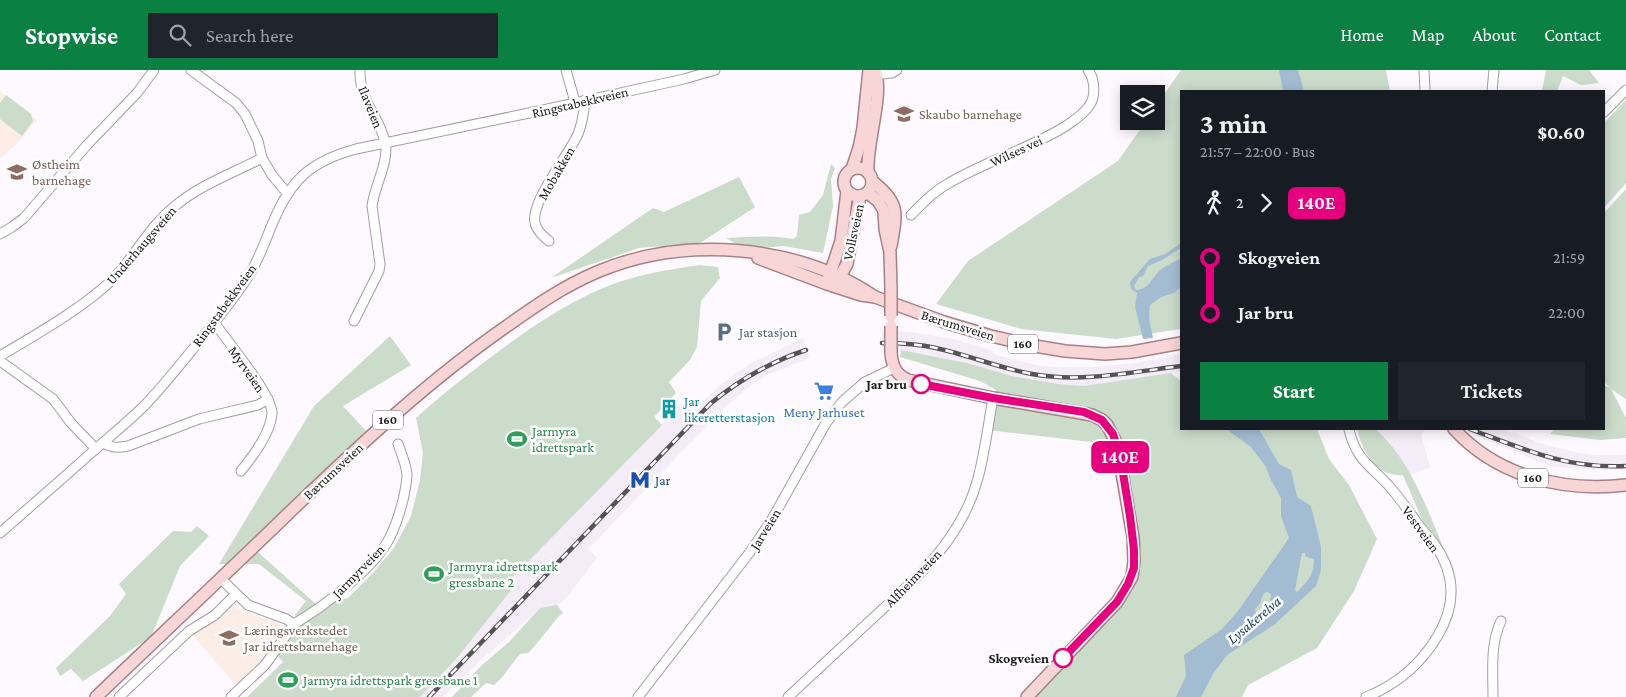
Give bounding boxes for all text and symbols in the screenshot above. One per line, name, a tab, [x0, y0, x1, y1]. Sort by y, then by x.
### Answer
search box	[148, 13, 498, 58]
icon: search	[166, 21, 194, 49]
text: Stopwise	[25, 22, 118, 49]
text: Search here	[206, 25, 293, 46]
text: Home	[1341, 25, 1384, 45]
text: Map	[1412, 25, 1444, 45]
text: About	[1472, 25, 1516, 45]
text: Contact	[1544, 25, 1601, 45]
street label: Ringstabekkveien	[530, 83, 630, 121]
street label: Ilaveien	[355, 84, 387, 131]
map controls	[1120, 85, 1165, 130]
button: layers	[1120, 85, 1165, 130]
school or university icon: Skaubo barnehage	[893, 103, 915, 125]
place label: Skaubo barnehage	[919, 106, 1022, 122]
text: 3 min	[1200, 108, 1267, 139]
text: $0.60	[1537, 122, 1585, 143]
street label: Wilses vei	[987, 132, 1045, 170]
street label: Mobakken	[534, 143, 578, 203]
text: 21:57 – 22:00 · Bus	[1200, 143, 1315, 160]
place label: Østheim barnehage	[32, 156, 91, 188]
school or university icon: Østheim barnehage	[6, 161, 28, 183]
icon: walk	[1200, 189, 1228, 217]
icon: forward	[1252, 189, 1280, 217]
text: 140E	[1298, 193, 1335, 213]
text: 2	[1236, 194, 1244, 211]
street label: Underhaugsveien	[103, 202, 180, 287]
street label: Vollsveien	[839, 202, 867, 262]
text: Skogveien	[1238, 247, 1320, 268]
text: 21:59	[1553, 249, 1585, 266]
street label: Ringstabekkveien	[189, 260, 260, 350]
text: Jar bru	[1238, 302, 1293, 323]
text: 22:00	[1548, 304, 1585, 321]
street label: Bærumsveien	[919, 306, 997, 344]
parking icon: Jar stasjon	[713, 321, 735, 343]
place label: Jar stasjon	[737, 324, 798, 341]
road number: 160	[1008, 334, 1038, 354]
street label: Myrveien	[225, 343, 269, 396]
button: Start	[1200, 362, 1388, 420]
button: Tickets	[1398, 362, 1585, 420]
marker: Jar bru	[911, 374, 931, 394]
place label: Jar bru	[864, 376, 907, 392]
supermarket icon: Meny Jarhuset	[813, 380, 835, 402]
place label: Jar likeretterstasjon	[682, 393, 776, 426]
building icon: Jar likeretterstasjon	[658, 398, 680, 420]
place label: Meny Jarhuset	[783, 404, 865, 420]
road number: 160	[373, 410, 403, 430]
place label: Jarmyra idrettspark	[530, 423, 594, 455]
sports icon: Jarmyra idrettspark	[506, 428, 528, 450]
street label: Bærumsveien	[300, 439, 367, 503]
line badge: 140E	[1085, 441, 1155, 473]
text: 140E	[1101, 447, 1139, 467]
road number: 160	[1518, 468, 1548, 488]
metro station icon: Jar	[629, 469, 651, 491]
place label: Jar	[653, 472, 671, 488]
street label: Vestveien	[1399, 503, 1443, 556]
street label: Jarveien	[745, 505, 784, 554]
street label: Jarmyrveien	[327, 541, 388, 603]
street label: Alfheimveien	[882, 545, 945, 610]
place label: Jarmyra idrettspark gressbane 2	[447, 558, 558, 590]
sports icon: Jarmyra idrettspark gressbane 2	[423, 563, 445, 585]
water label: Lysakerelva	[1224, 593, 1285, 648]
place label: Læringsverkstedet Jar idrettsbarnehage	[242, 622, 358, 654]
school or university icon: Læringsverkstedet Jar idrettsbarnehage	[218, 627, 240, 649]
marker: Skogveien	[1053, 648, 1073, 668]
place label: Skogveien	[988, 650, 1049, 666]
sports icon: Jarmyra idrettspark gressbane 1	[277, 669, 299, 691]
place label: Jarmyra idrettspark gressbane 1	[301, 672, 478, 688]

